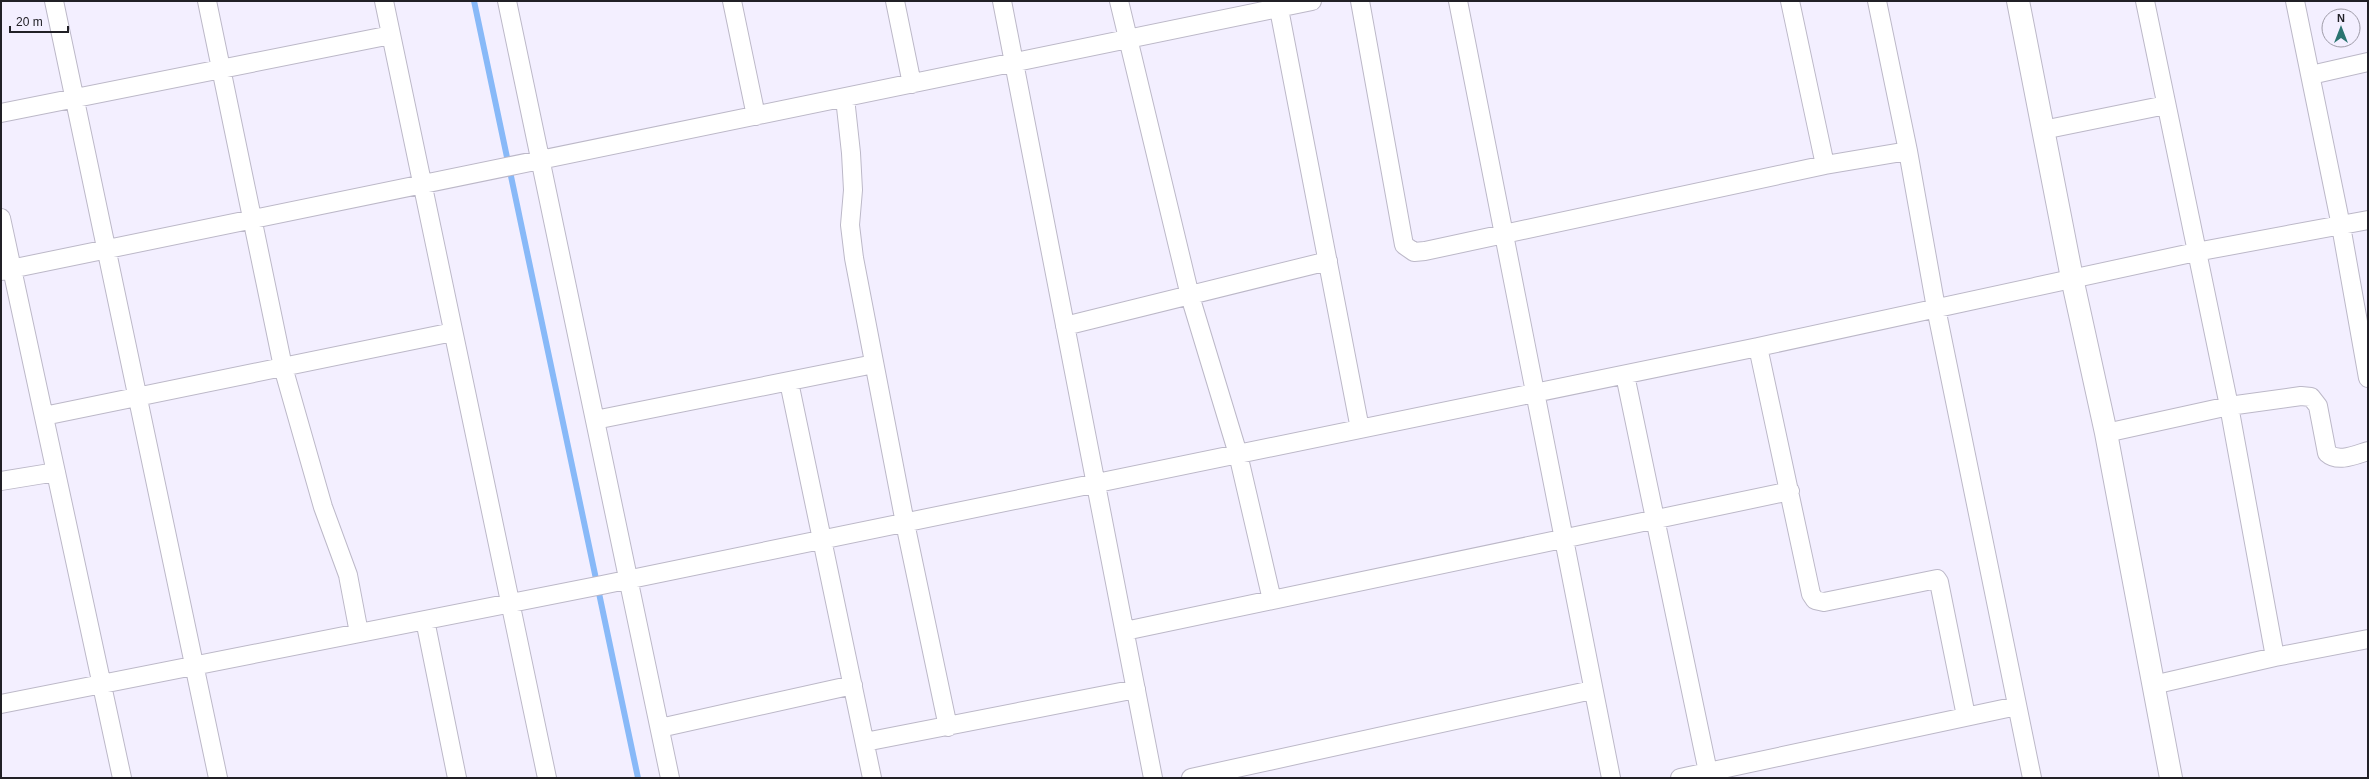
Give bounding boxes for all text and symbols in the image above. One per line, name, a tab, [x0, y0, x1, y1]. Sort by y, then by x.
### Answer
scale bar	[10, 8, 68, 34]
north arrow	[2321, 8, 2361, 48]
text: N	[2337, 12, 2345, 24]
text: 20 m	[16, 15, 43, 29]

